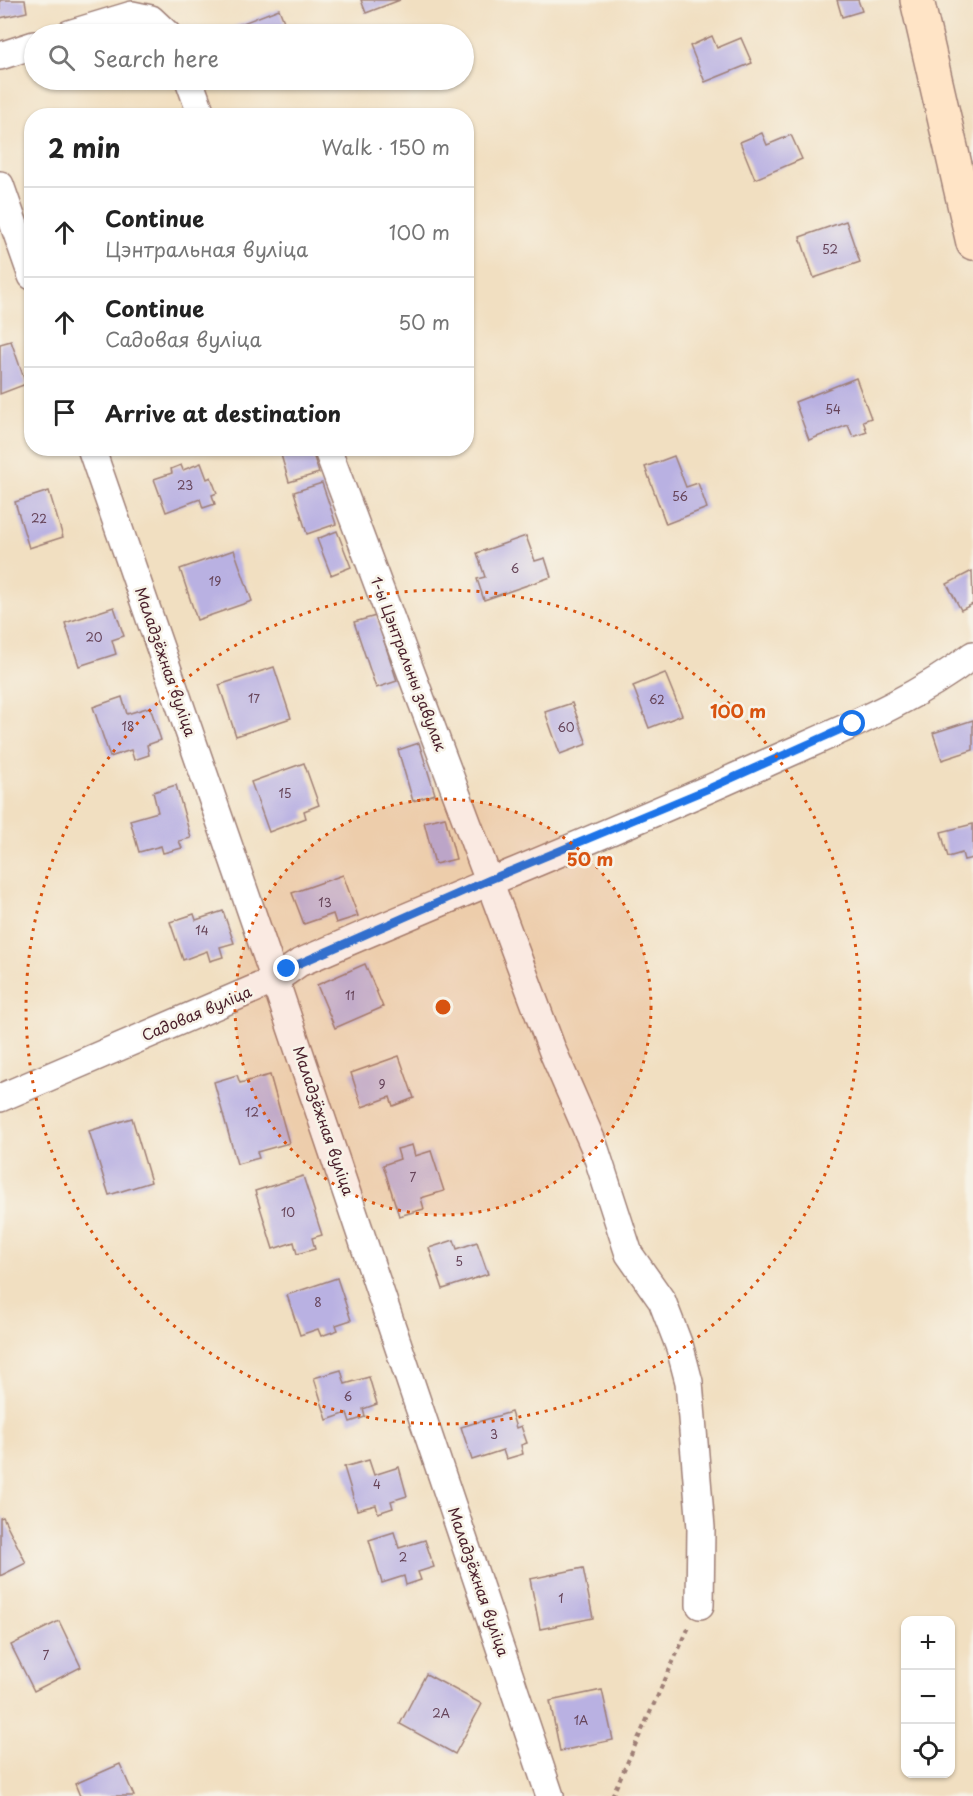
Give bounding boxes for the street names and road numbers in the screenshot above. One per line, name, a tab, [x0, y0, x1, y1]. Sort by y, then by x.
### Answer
street label: 1-ы Цэнтральны завулак	[365, 573, 453, 754]
street label: Маладзёжная вуліца	[130, 584, 203, 740]
street label: Садовая вуліца	[138, 979, 256, 1046]
street label: Маладзёжная вуліца	[288, 1043, 361, 1199]
street label: Маладзёжная вуліца	[443, 1504, 516, 1660]

